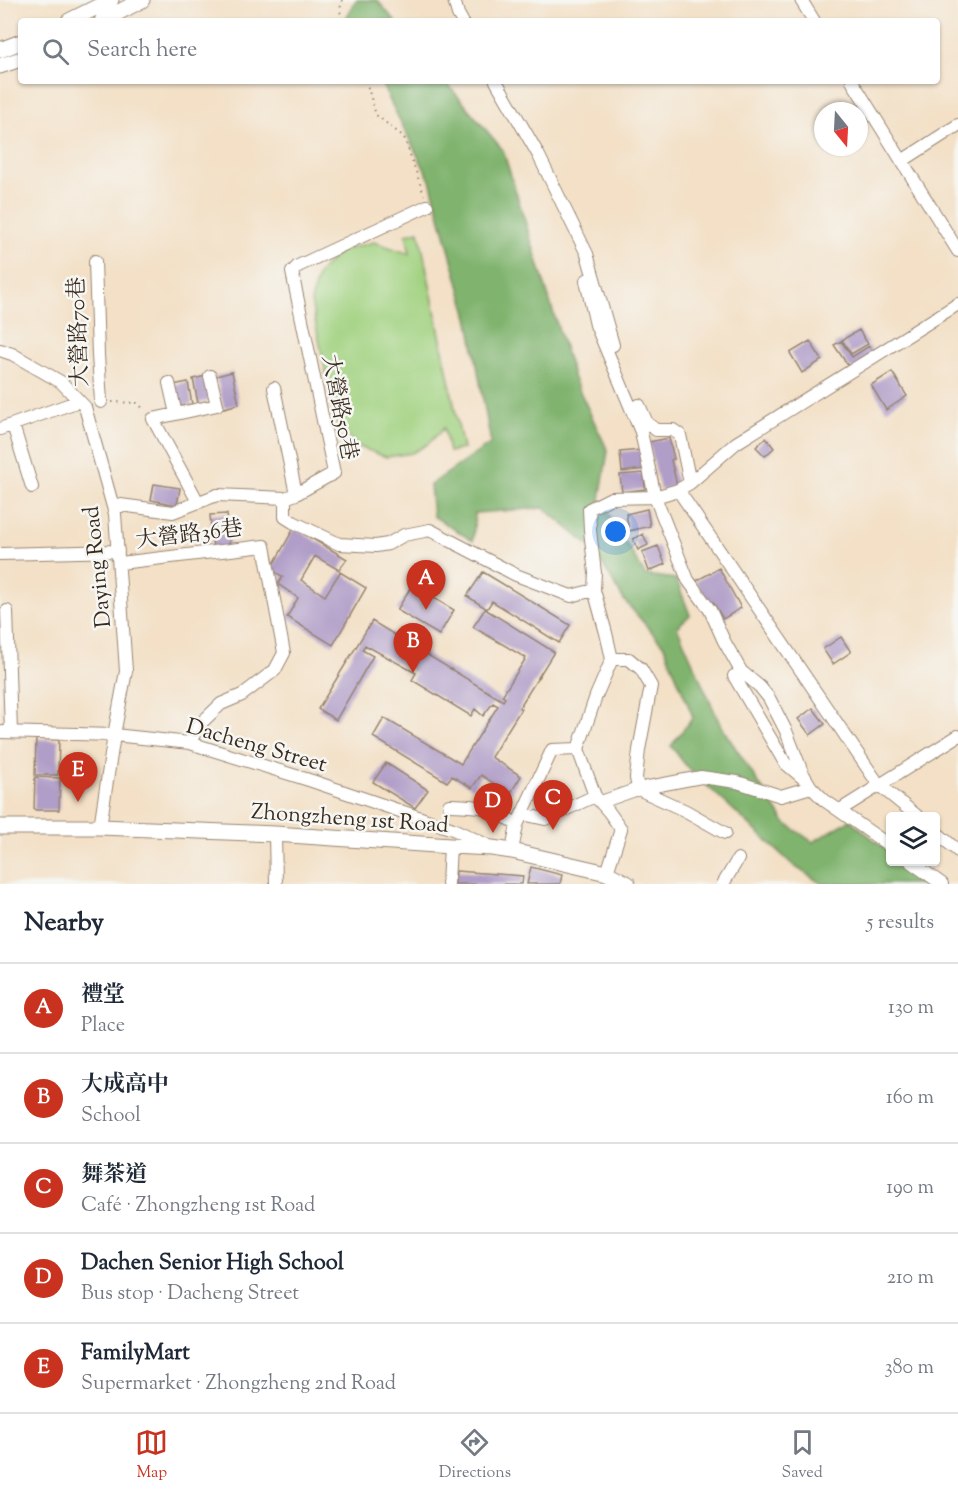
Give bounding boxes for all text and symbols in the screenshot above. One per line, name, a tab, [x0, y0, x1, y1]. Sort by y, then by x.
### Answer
search box	[18, 18, 940, 84]
icon: search	[39, 35, 72, 68]
text: Search here	[87, 35, 197, 67]
north arrow	[814, 102, 868, 156]
street label: 大營路70巷	[62, 276, 98, 388]
street label: 大營路50巷	[312, 352, 364, 463]
street label: Daying Road	[77, 504, 121, 629]
street label: 大營路36巷	[134, 514, 245, 558]
your location	[601, 517, 630, 546]
pin: A	[406, 560, 446, 610]
pin: B	[394, 624, 432, 673]
street label: Dacheng Street	[182, 712, 331, 782]
pin: E	[58, 752, 98, 802]
pin: C	[534, 780, 572, 830]
pin: D	[474, 784, 512, 833]
street label: Zhongzheng 1st Road	[250, 797, 450, 843]
map controls	[886, 812, 940, 866]
button: layers	[886, 812, 940, 866]
text: Nearby	[24, 905, 104, 942]
text: 5 results	[867, 909, 934, 938]
text: 禮堂	[81, 980, 125, 1012]
text: A	[35, 994, 52, 1023]
text: 130 m	[888, 994, 934, 1023]
text: Place	[81, 1012, 125, 1041]
text: 大成高中	[81, 1070, 169, 1102]
text: B	[37, 1084, 50, 1113]
text: 160 m	[886, 1084, 934, 1113]
text: School	[81, 1102, 141, 1131]
text: 舞茶道	[81, 1160, 147, 1192]
text: C	[35, 1174, 52, 1203]
text: 190 m	[886, 1174, 934, 1203]
text: Café · Zhongzheng 1st Road	[81, 1192, 315, 1221]
text: Dachen Senior High School	[81, 1248, 344, 1280]
text: D	[36, 1264, 51, 1293]
text: 210 m	[887, 1264, 934, 1293]
text: Bus stop · Dacheng Street	[81, 1280, 299, 1309]
text: FamilyMart	[81, 1338, 190, 1370]
text: E	[37, 1354, 50, 1383]
text: 380 m	[885, 1354, 934, 1383]
text: Supermarket · Zhongzheng 2nd Road	[81, 1370, 396, 1399]
tab: Map	[135, 1426, 168, 1485]
tab: Directions	[439, 1426, 511, 1485]
tab: Saved	[782, 1426, 823, 1485]

